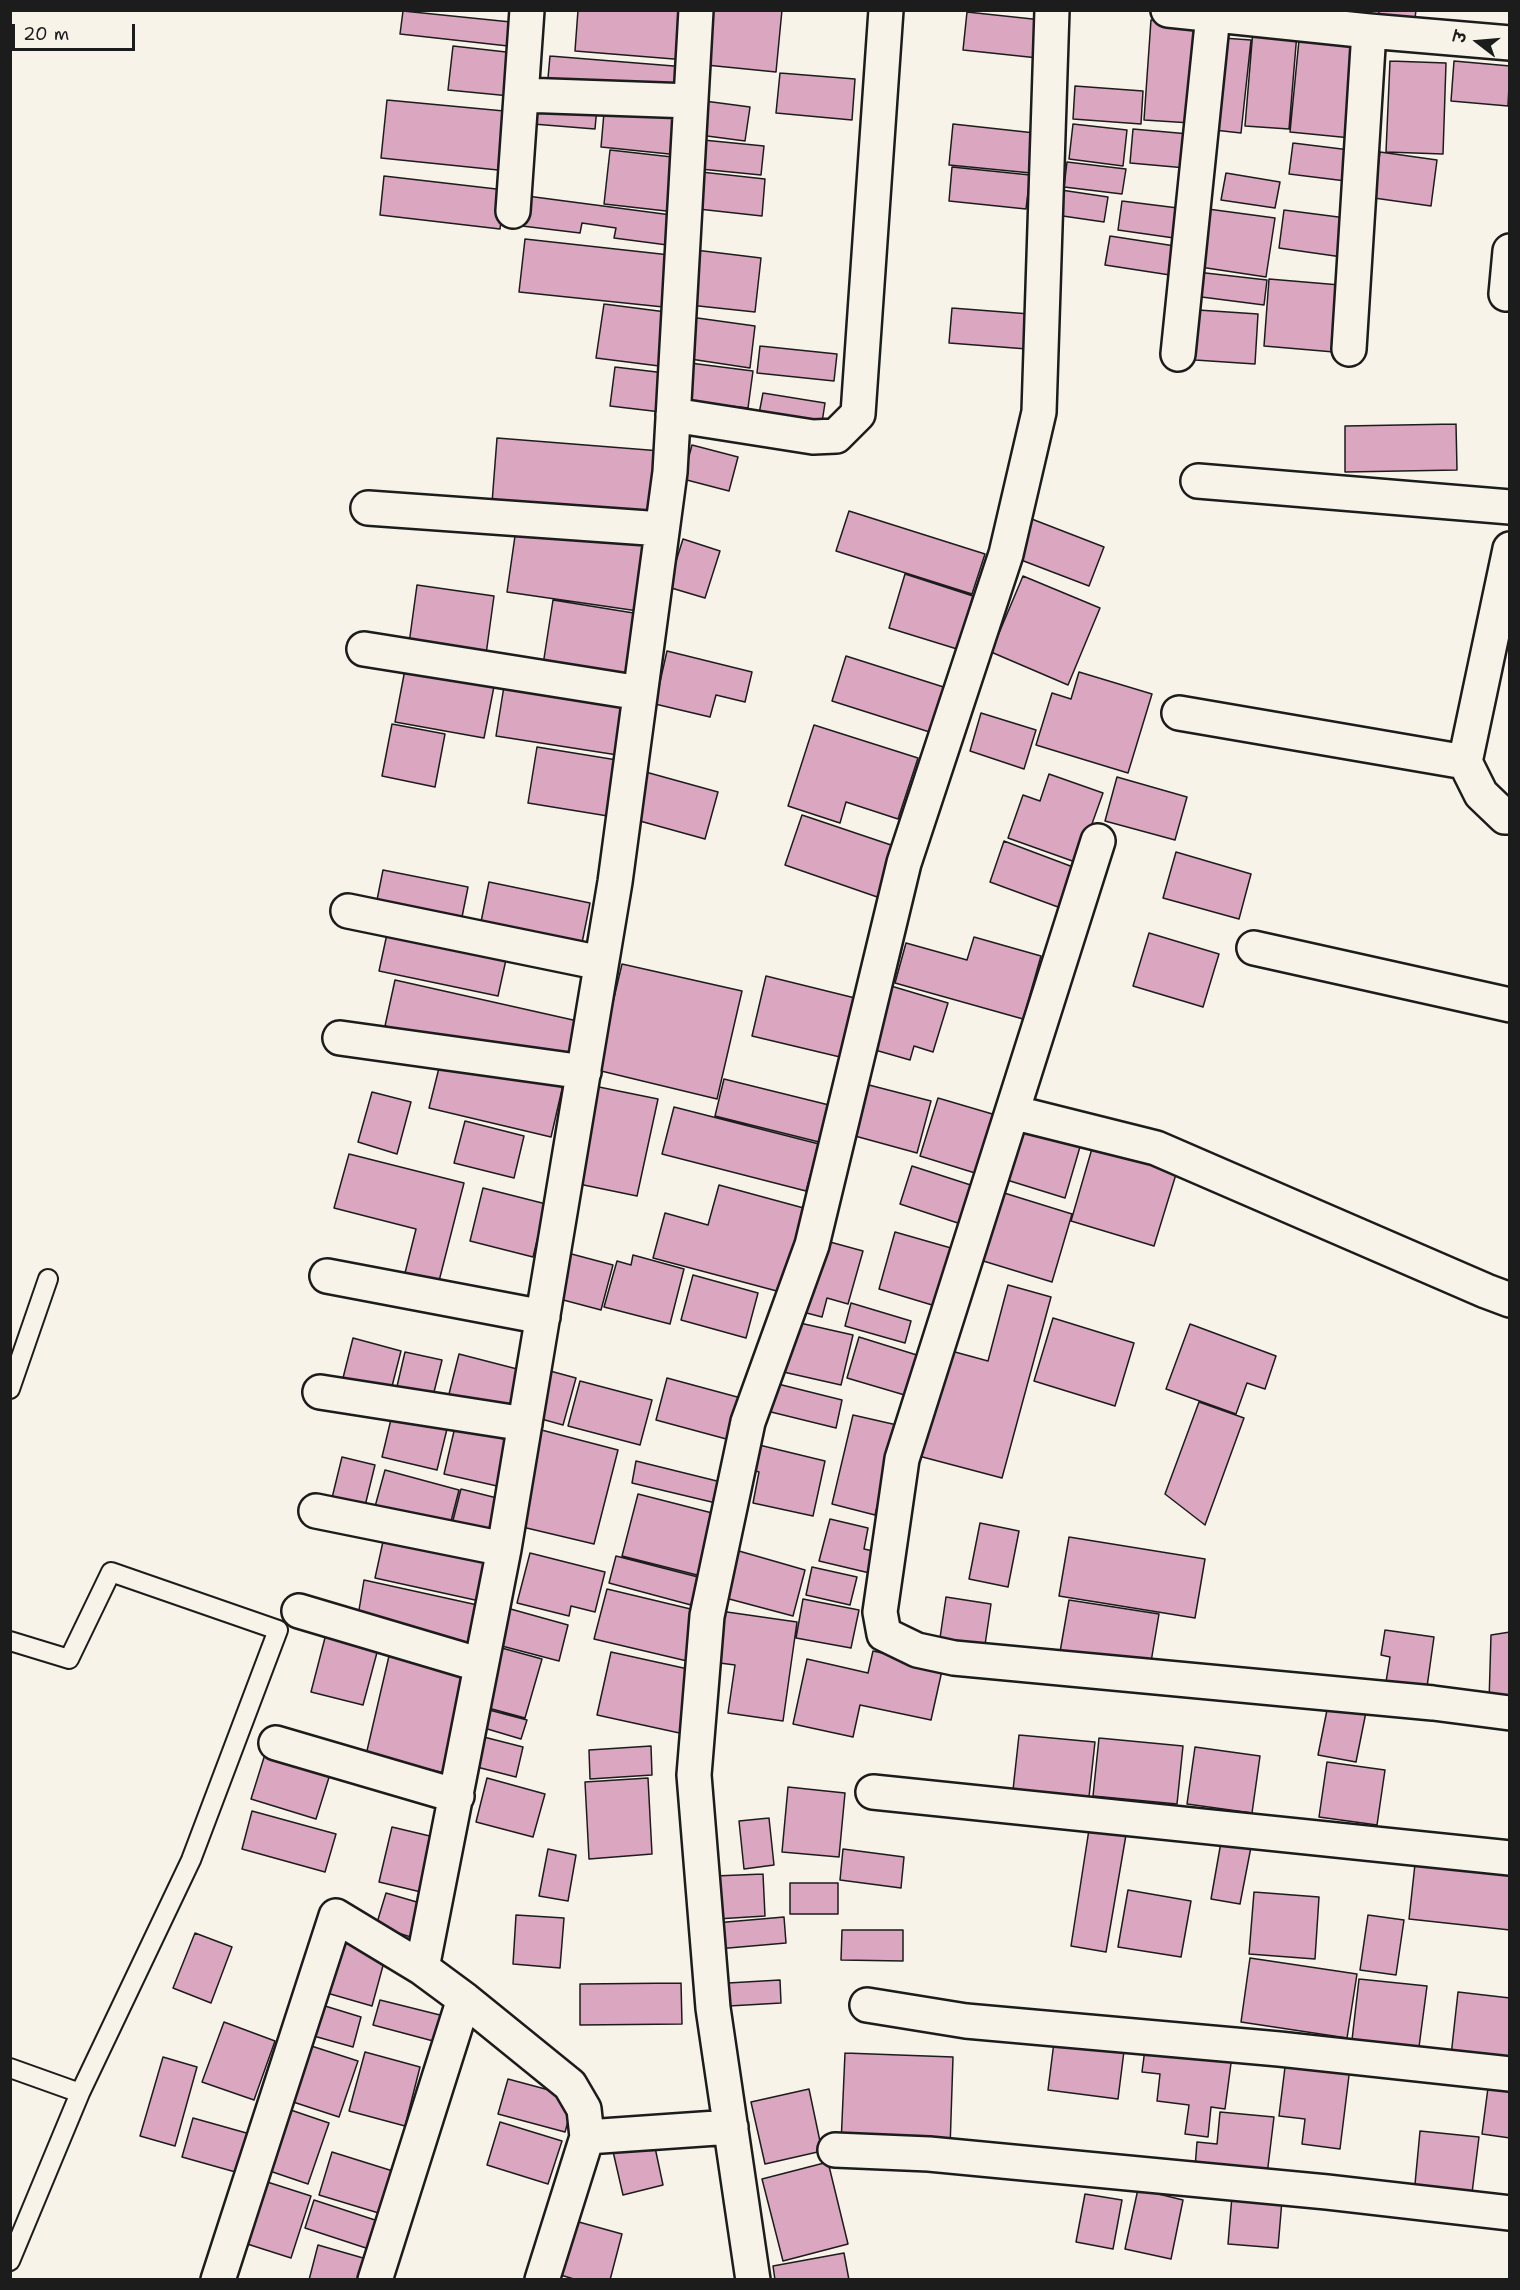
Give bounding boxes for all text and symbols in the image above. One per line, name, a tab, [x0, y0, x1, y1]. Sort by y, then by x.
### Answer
scale bar	[15, 12, 138, 50]
north arrow	[1448, 12, 1508, 72]
text: 20 m	[23, 22, 69, 46]
text: उ	[1449, 29, 1472, 45]

